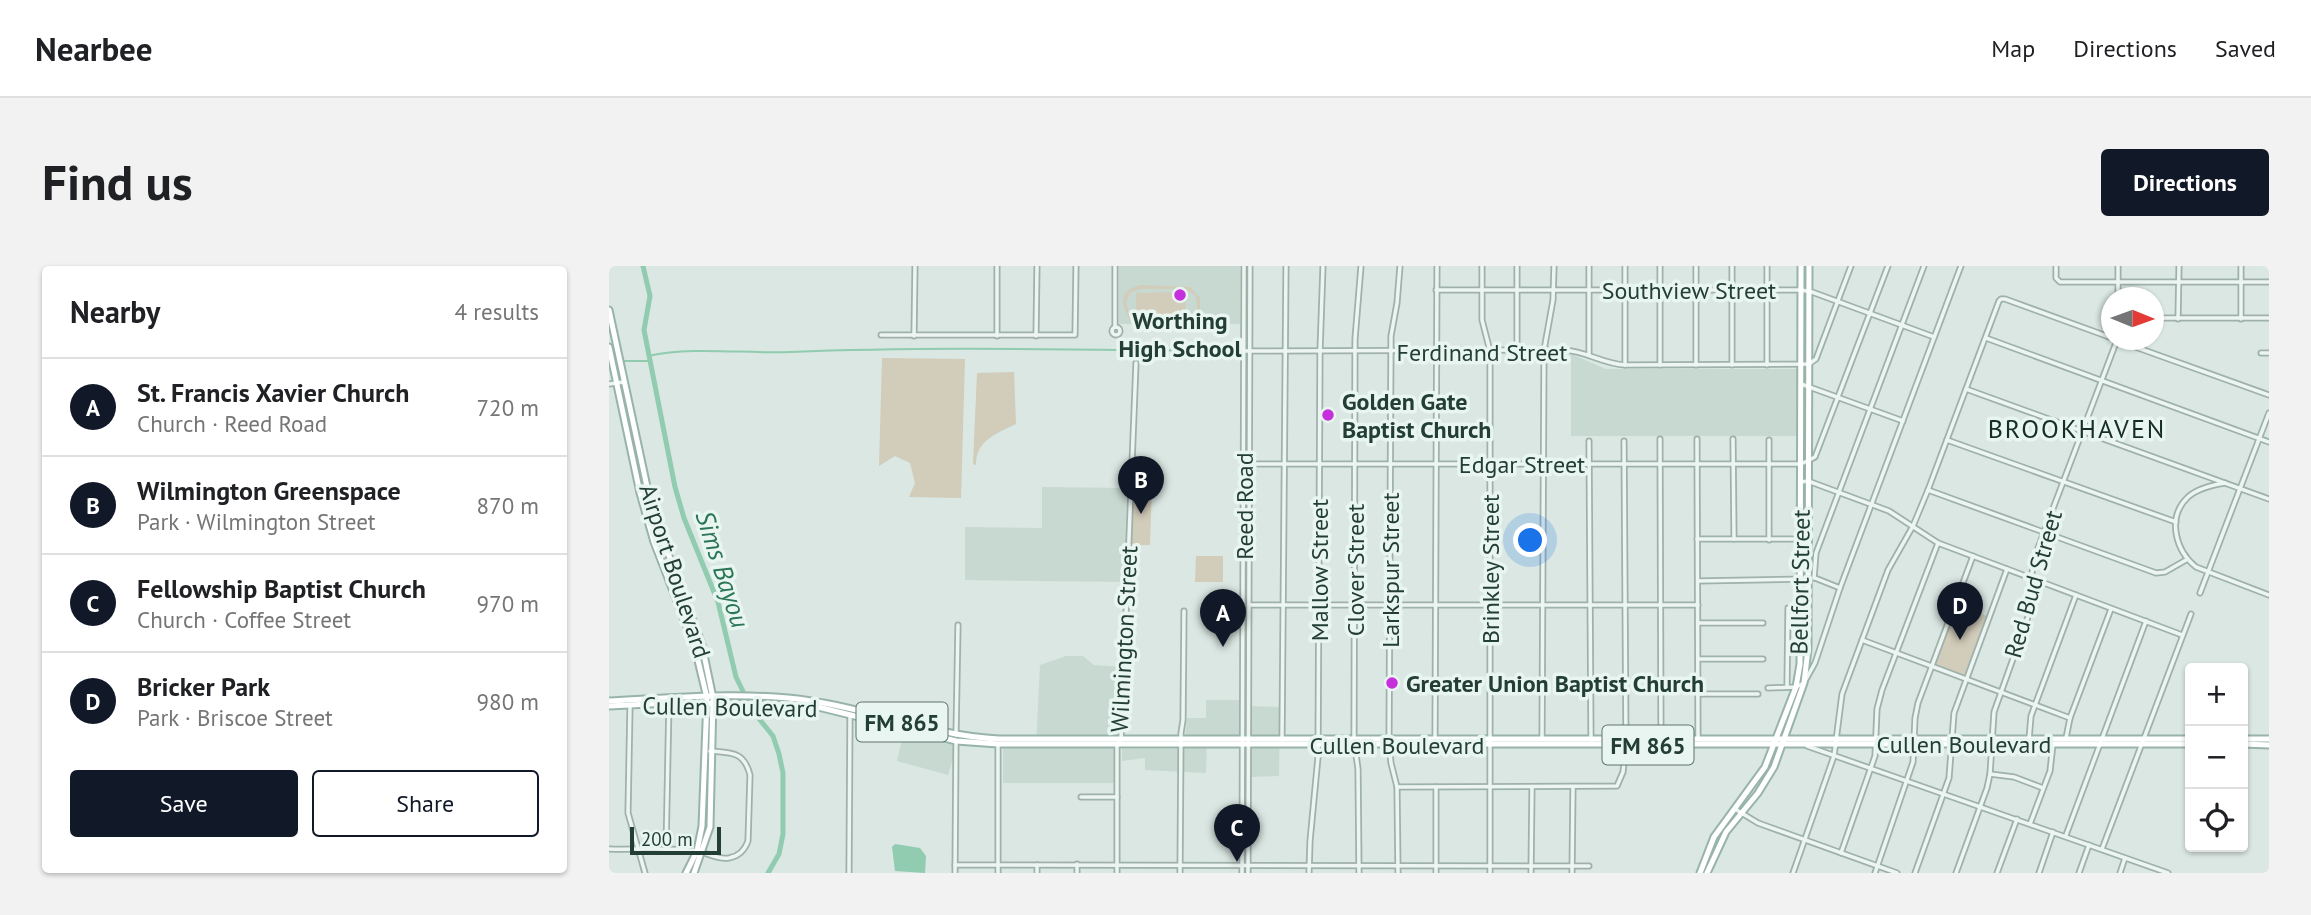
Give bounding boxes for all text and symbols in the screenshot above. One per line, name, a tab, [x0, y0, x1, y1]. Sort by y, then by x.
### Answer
text: Nearbee	[35, 27, 152, 70]
text: Map	[1991, 33, 2035, 64]
text: Directions	[2073, 33, 2177, 64]
text: Saved	[2215, 33, 2276, 64]
button: Directions	[2101, 149, 2269, 216]
text: Find us	[42, 150, 193, 214]
street label: Southview Street	[1602, 275, 1776, 306]
marker: Worthing High School	[1172, 287, 1188, 303]
north arrow	[2101, 287, 2164, 350]
text: Nearby	[70, 292, 160, 331]
text: 4 results	[455, 297, 539, 326]
place label: Worthing High School	[1118, 305, 1243, 364]
street label: Ferdinand Street	[1397, 337, 1567, 368]
text: St. Francis Xavier Church	[137, 376, 410, 409]
place label: Golden Gate Baptist Church	[1342, 386, 1491, 445]
text: A	[86, 393, 100, 422]
text: 720 m	[477, 393, 539, 422]
marker: Golden Gate Baptist Church	[1320, 407, 1336, 423]
text: Church · Reed Road	[137, 409, 327, 438]
district label: BROOKHAVEN	[1988, 412, 2166, 445]
street label: Edgar Street	[1459, 449, 1585, 480]
street label: Reed Road	[1229, 452, 1260, 560]
pin: B	[1118, 456, 1164, 514]
text: Wilmington Greenspace	[137, 474, 401, 507]
street label: Airport Boulevard	[632, 480, 718, 662]
text: B	[86, 491, 100, 520]
text: 870 m	[477, 491, 539, 520]
street label: Larkspur Street	[1375, 492, 1406, 648]
street label: Brinkley Street	[1475, 494, 1506, 644]
street label: Mallow Street	[1304, 499, 1335, 641]
street label: Clover Street	[1340, 504, 1371, 636]
water label: Sims Bayou	[689, 506, 757, 632]
text: Park · Wilmington Street	[137, 507, 376, 536]
street label: Red Bud Street	[1997, 507, 2069, 661]
street label: Bellfort Street	[1783, 509, 1817, 655]
your location	[1513, 523, 1547, 557]
street label: Wilmington Street	[1104, 545, 1144, 733]
text: Fellowship Baptist Church	[137, 572, 426, 605]
pin: D	[1937, 582, 1983, 640]
text: C	[87, 589, 99, 618]
text: 970 m	[477, 589, 539, 618]
pin: A	[1200, 589, 1246, 647]
text: Church · Coffee Street	[137, 605, 351, 634]
map controls	[2185, 663, 2248, 852]
button: +	[2185, 663, 2248, 726]
place label: Greater Union Baptist Church	[1406, 668, 1704, 699]
text: Bricker Park	[137, 670, 270, 703]
marker: Greater Union Baptist Church	[1384, 675, 1400, 691]
text: D	[86, 687, 100, 716]
text: 980 m	[477, 687, 539, 716]
street label: Cullen Boulevard	[642, 690, 818, 724]
road number: FM 865	[856, 702, 947, 742]
text: Park · Briscoe Street	[137, 703, 333, 732]
road number: FM 865	[1602, 726, 1693, 765]
button: −	[2185, 726, 2248, 789]
street label: Cullen Boulevard	[1876, 729, 2052, 760]
street label: Cullen Boulevard	[1309, 730, 1485, 761]
button: Save	[70, 770, 298, 837]
button: Share	[312, 770, 539, 837]
button: locate	[2185, 789, 2248, 852]
pin: C	[1214, 804, 1260, 862]
scale bar	[630, 824, 721, 856]
text: 200 m	[641, 827, 693, 851]

